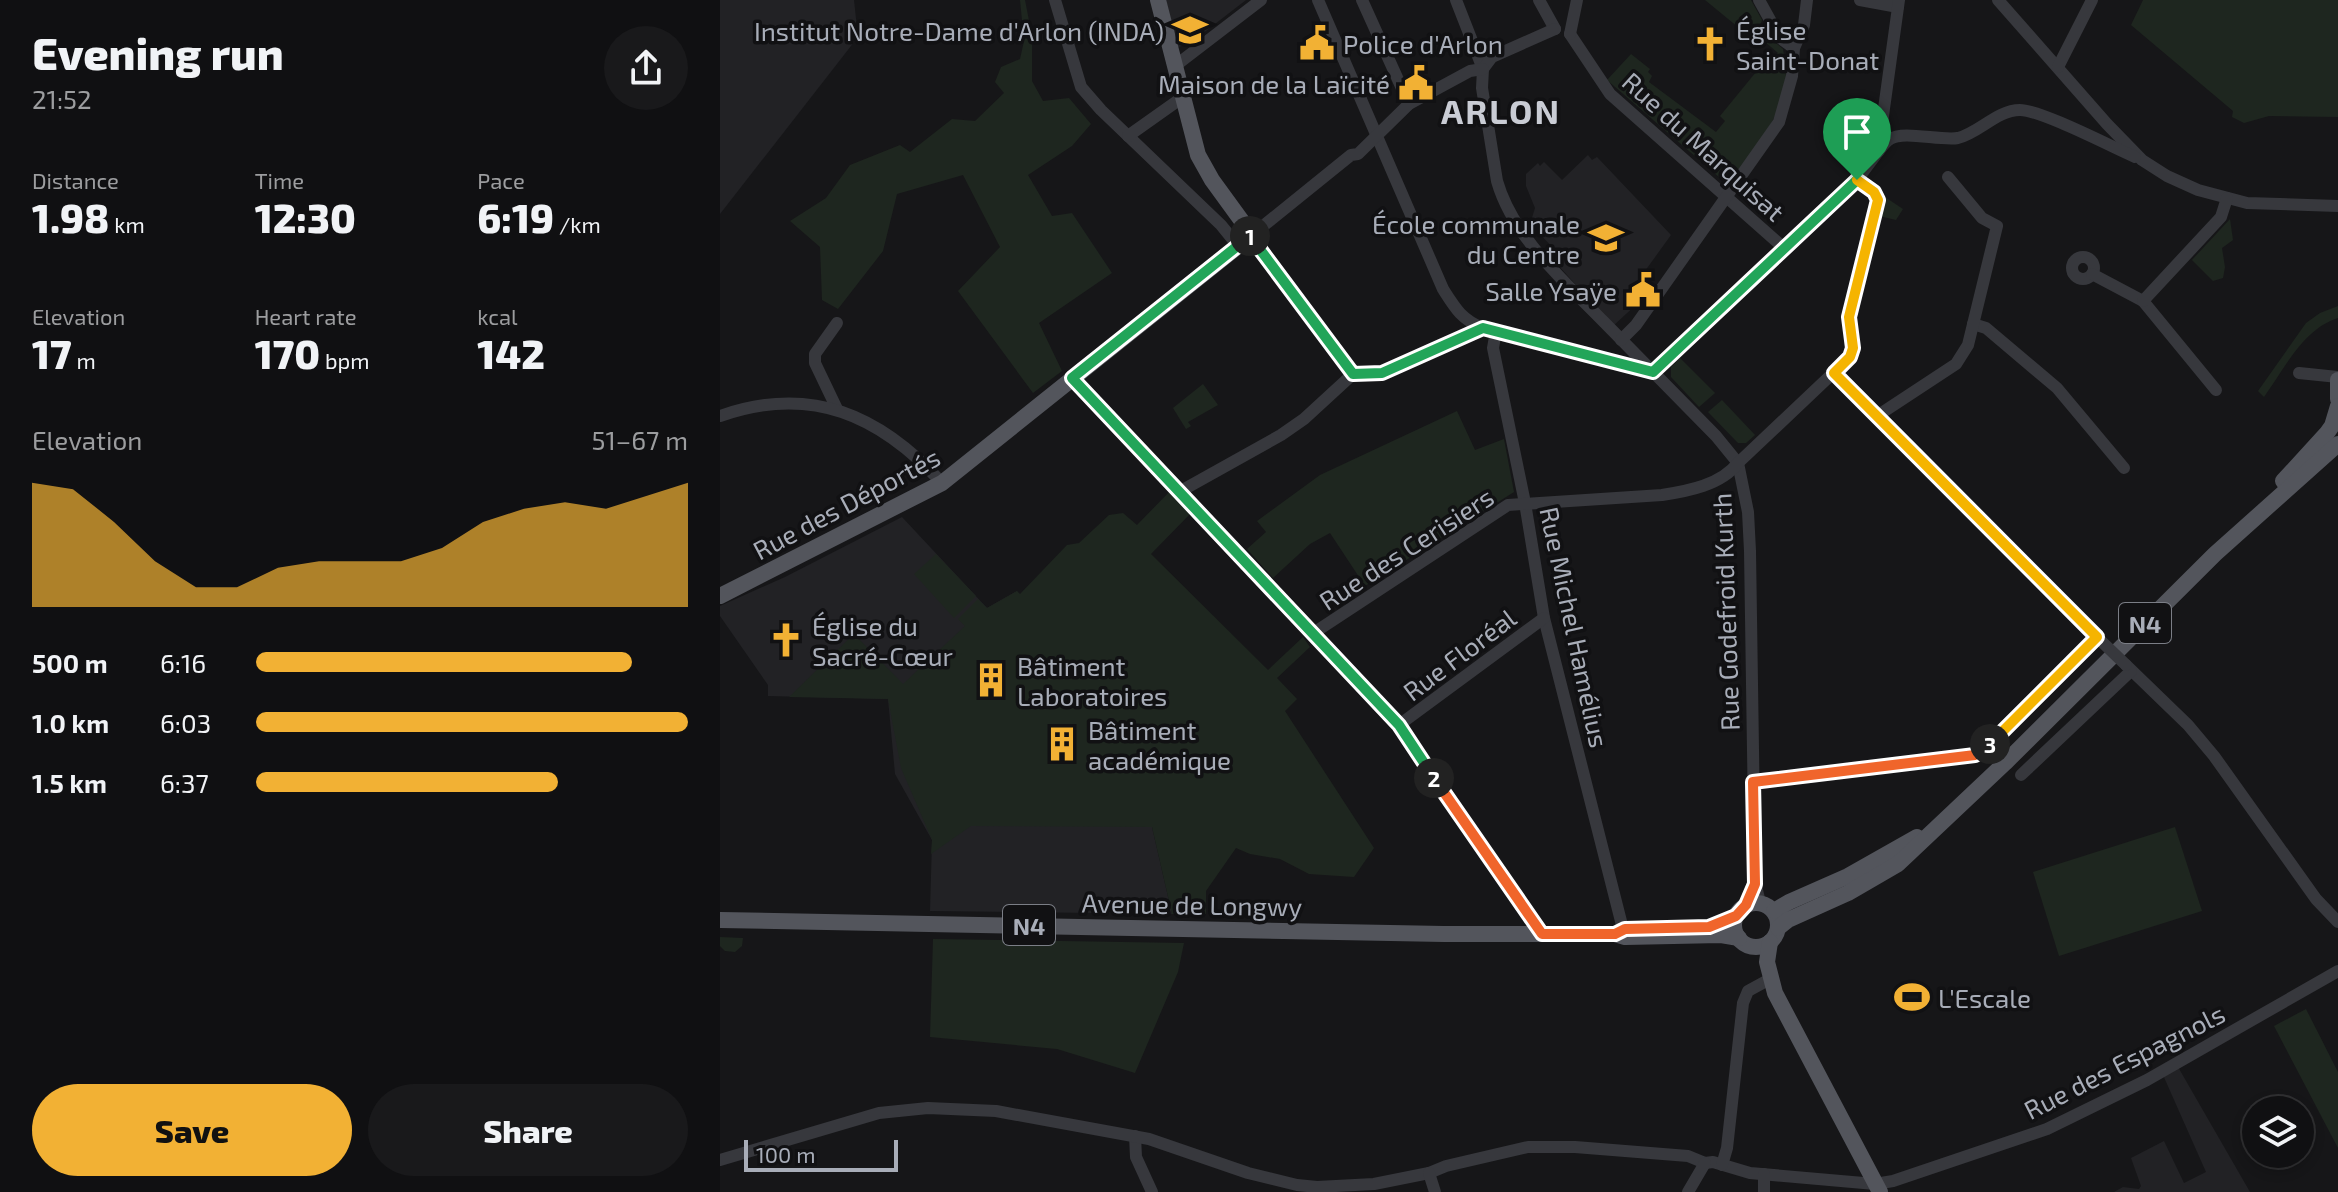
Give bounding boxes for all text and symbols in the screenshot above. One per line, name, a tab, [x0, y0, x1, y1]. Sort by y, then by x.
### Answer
school or university icon: Institut Notre-Dame d'Arlon (INDA)	[1171, 11, 1209, 49]
place label: Église Saint-Donat	[1736, 14, 1879, 75]
place label: Institut Notre-Dame d'Arlon (INDA)	[754, 15, 1164, 46]
public building icon: Police d'Arlon	[1298, 24, 1336, 62]
church icon: Église Saint-Donat	[1691, 25, 1729, 63]
text: Evening run	[32, 26, 284, 79]
button: share	[604, 26, 688, 110]
place label: Police d'Arlon	[1343, 28, 1503, 59]
public building icon: Maison de la Laïcité	[1397, 64, 1435, 102]
street label: Rue du Marquisat	[1617, 65, 1791, 227]
place label: Maison de la Laïcité	[1158, 68, 1390, 99]
text: 21:52	[32, 83, 92, 114]
district label: ARLON	[1441, 90, 1561, 131]
pin	[1823, 98, 1891, 180]
icon: arrive	[1835, 110, 1879, 154]
text: Distance	[32, 167, 119, 193]
text: Time	[255, 167, 304, 193]
text: Pace	[477, 167, 525, 193]
text: 1.98	[32, 193, 109, 241]
text: 12:30	[255, 193, 356, 241]
text: 6:19	[477, 193, 554, 241]
place label: École communale du Centre	[1372, 208, 1580, 269]
text: km	[109, 211, 145, 237]
text: /km	[554, 211, 601, 237]
pin: 1	[1230, 216, 1270, 256]
school or university icon: École communale du Centre	[1587, 219, 1625, 257]
text: 1	[1245, 223, 1255, 249]
public building icon: Salle Ysaÿe	[1624, 271, 1662, 309]
place label: Salle Ysaÿe	[1485, 275, 1617, 306]
text: Elevation	[32, 303, 125, 329]
text: Heart rate	[255, 303, 356, 329]
text: kcal	[477, 303, 518, 329]
text: 17	[32, 329, 71, 377]
text: 170	[255, 329, 320, 377]
text: 142	[477, 329, 545, 377]
text: m	[71, 347, 96, 373]
text: bpm	[320, 347, 369, 373]
text: Elevation	[32, 424, 142, 455]
text: 51–67 m	[592, 424, 688, 455]
street label: Rue des Déportés	[747, 441, 945, 565]
street label: Rue des Cerisiers	[1313, 480, 1499, 616]
street label: Rue Godefroid Kurth	[1705, 493, 1745, 731]
street label: Rue Michel Hamélius	[1534, 504, 1616, 750]
street label: Rue Floréal	[1396, 601, 1522, 706]
road number: N4	[2119, 603, 2171, 643]
place label: Église du Sacré-Cœur	[812, 610, 953, 671]
church icon: Église du Sacré-Cœur	[767, 621, 805, 659]
text: 500 m	[32, 647, 108, 678]
text: 6:16	[160, 647, 206, 678]
place label: Bâtiment Laboratoires	[1017, 650, 1167, 711]
building icon: Bâtiment Laboratoires	[972, 661, 1010, 699]
text: 1.0 km	[32, 707, 109, 738]
text: 6:03	[160, 707, 211, 738]
place label: Bâtiment académique	[1088, 714, 1231, 775]
pin: 3	[1970, 724, 2010, 764]
building icon: Bâtiment académique	[1043, 725, 1081, 763]
text: 3	[1984, 731, 1996, 757]
pin: 2	[1414, 758, 1454, 798]
text: 2	[1428, 765, 1440, 791]
text: 1.5 km	[32, 767, 107, 798]
text: 6:37	[160, 767, 209, 798]
street label: Avenue de Longwy	[1082, 887, 1303, 921]
road number: N4	[1003, 905, 1055, 945]
sports icon: L'Escale	[1893, 978, 1931, 1016]
place label: L'Escale	[1938, 982, 2031, 1013]
street label: Rue des Espagnols	[2019, 997, 2229, 1125]
button: Save	[32, 1084, 352, 1176]
button: Share	[368, 1084, 688, 1176]
map controls	[2242, 1096, 2314, 1168]
button: layers	[2242, 1096, 2314, 1168]
scale bar	[744, 1136, 898, 1172]
text: 100 m	[756, 1141, 815, 1167]

